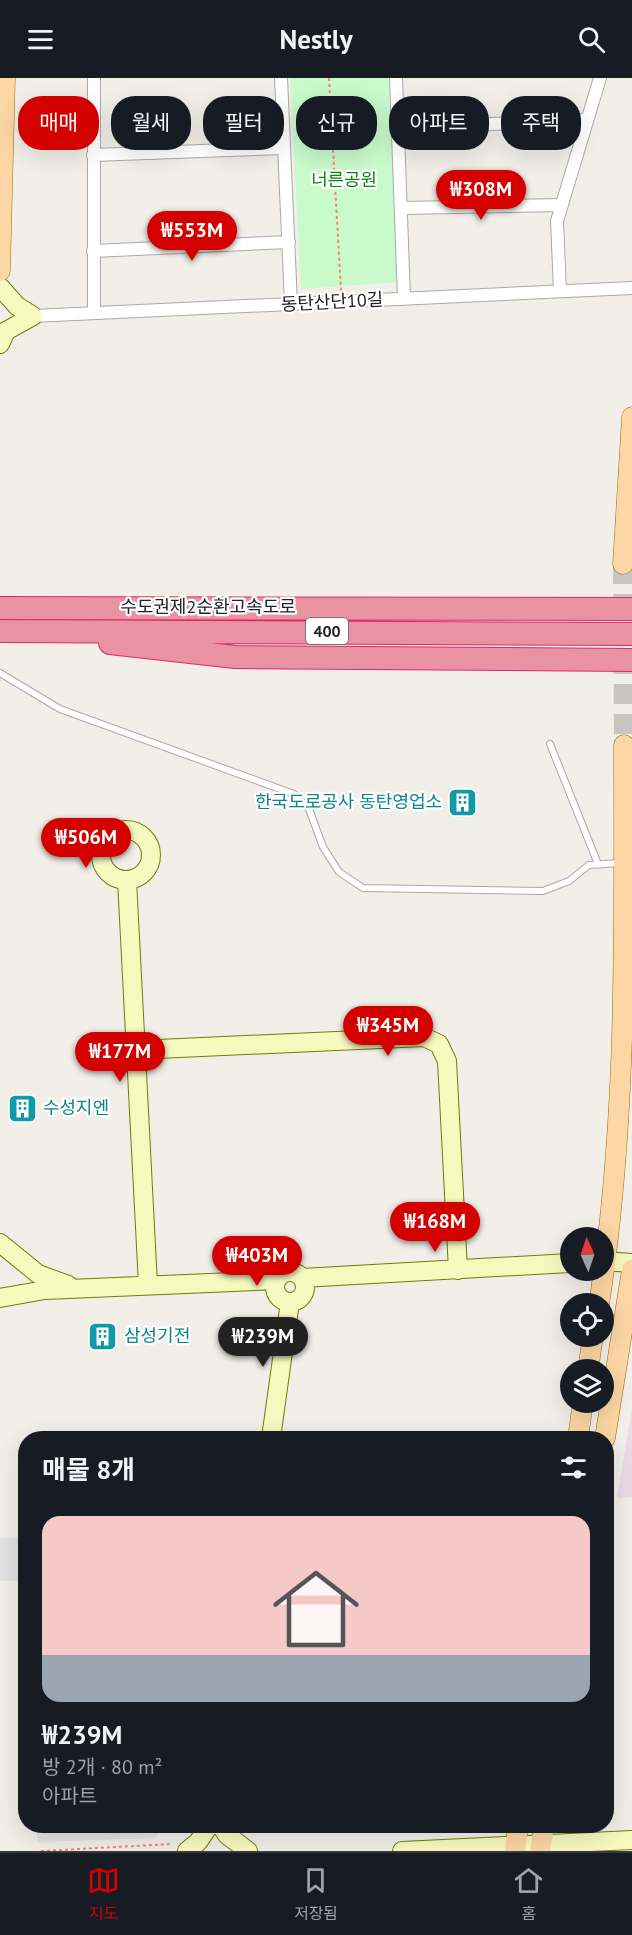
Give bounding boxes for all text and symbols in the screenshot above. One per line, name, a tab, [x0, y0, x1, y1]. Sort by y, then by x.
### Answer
text: Nestly	[279, 22, 353, 56]
icon: menu	[24, 23, 57, 56]
icon: search	[575, 23, 608, 56]
chip: 매매	[18, 96, 99, 150]
chip: 월세	[111, 96, 191, 150]
chip: 필터	[203, 96, 284, 150]
chip: 신규	[296, 96, 377, 150]
chip: 아파트	[389, 96, 489, 150]
chip: 주택	[501, 96, 581, 150]
park label: 너른공원	[311, 168, 377, 191]
pin: ₩308M	[439, 170, 523, 221]
text: ₩308M	[450, 176, 512, 202]
pin: ₩553M	[150, 211, 234, 262]
text: ₩553M	[161, 217, 223, 243]
street label: 동탄산단10길	[280, 287, 384, 316]
street label: 수도권제2순환고속도로	[120, 595, 296, 618]
road number: 400	[306, 618, 348, 644]
building icon: 한국도로공사 동탄영업소	[447, 786, 479, 818]
place label: 한국도로공사 동탄영업소	[255, 790, 442, 813]
pin: ₩506M	[44, 818, 128, 869]
text: ₩506M	[55, 824, 117, 850]
pin: ₩345M	[346, 1006, 430, 1057]
text: ₩345M	[357, 1012, 419, 1038]
pin: ₩177M	[78, 1032, 162, 1083]
text: ₩177M	[89, 1038, 151, 1064]
building icon: 수성지엔	[6, 1092, 38, 1124]
place label: 수성지엔	[43, 1096, 109, 1119]
pin: ₩168M	[393, 1202, 477, 1253]
text: ₩168M	[404, 1208, 466, 1234]
north arrow	[560, 1227, 614, 1281]
map controls	[560, 1227, 614, 1413]
pin: ₩403M	[215, 1236, 299, 1287]
text: ₩403M	[226, 1242, 288, 1268]
button: locate	[560, 1293, 614, 1347]
pin: ₩239M	[221, 1317, 305, 1368]
building icon: 삼성기전	[87, 1320, 119, 1352]
text: ₩239M	[232, 1323, 294, 1349]
place label: 삼성기전	[124, 1324, 190, 1347]
button: layers	[560, 1359, 614, 1413]
icon: filters	[557, 1451, 590, 1484]
text: 매물 8개	[42, 1453, 135, 1486]
icon: home	[262, 1555, 370, 1663]
text: ₩239M	[42, 1718, 122, 1751]
text: 방 2개 · 80 m²	[42, 1754, 162, 1780]
text: 아파트	[42, 1783, 97, 1809]
tab: 지도	[87, 1864, 120, 1924]
tab: 저장됨	[294, 1864, 338, 1924]
tab: 홈	[512, 1864, 545, 1924]

